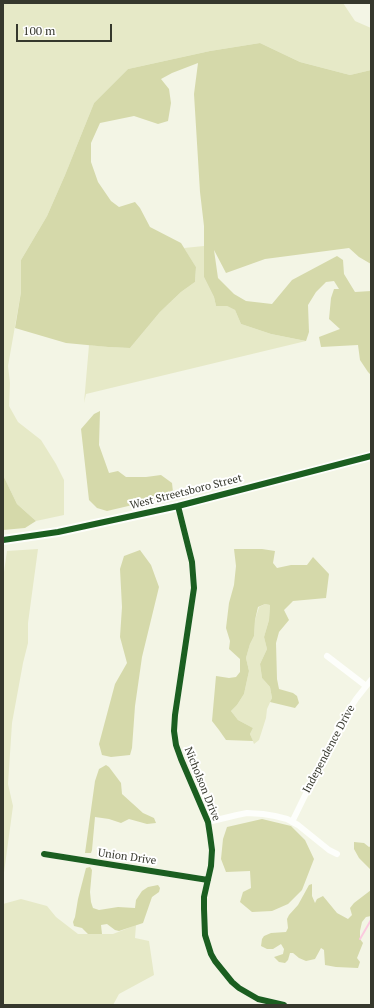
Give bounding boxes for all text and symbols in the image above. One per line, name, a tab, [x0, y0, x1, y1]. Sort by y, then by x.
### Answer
scale bar	[18, 16, 114, 42]
text: 100 m	[23, 23, 55, 38]
street label: West Streetsboro Street	[129, 472, 243, 512]
street label: Independence Drive	[300, 703, 358, 795]
street label: Nicholson Drive	[181, 745, 223, 823]
street label: Union Drive	[97, 846, 157, 868]

